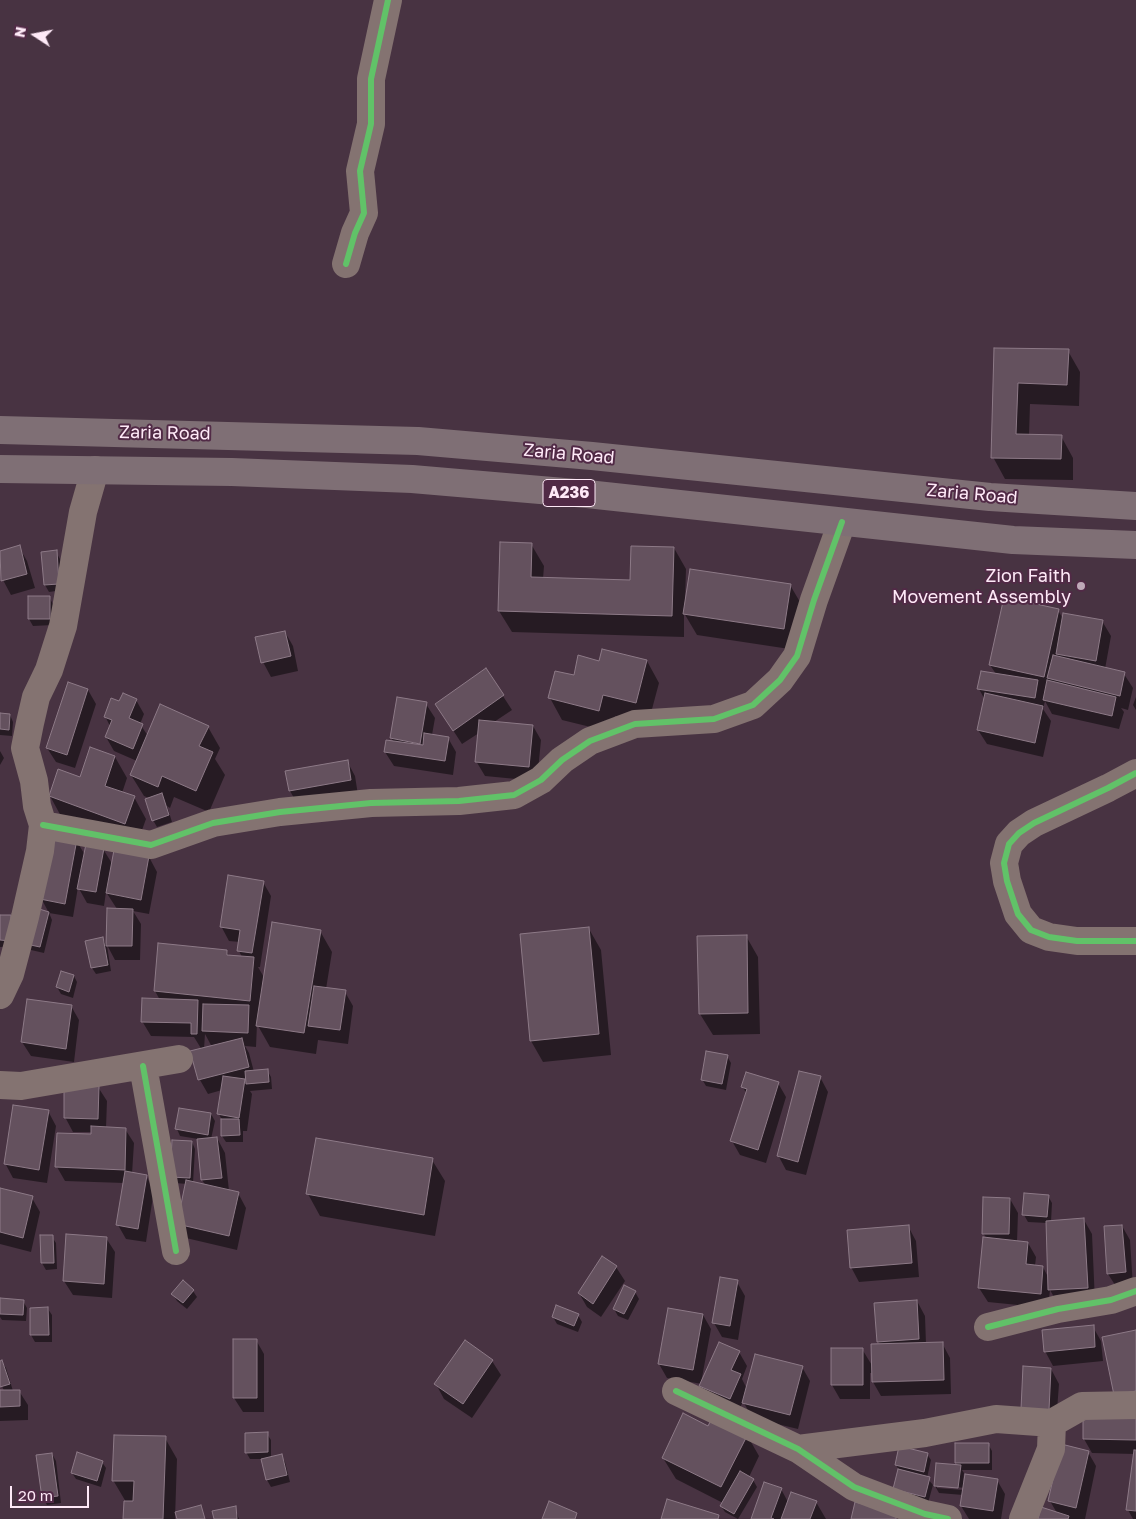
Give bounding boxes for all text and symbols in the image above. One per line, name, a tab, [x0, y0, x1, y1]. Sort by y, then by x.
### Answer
north arrow	[10, 10, 60, 60]
text: N	[10, 25, 29, 39]
street label: Zaria Road	[119, 421, 211, 445]
street label: Zaria Road	[522, 439, 616, 469]
road number: A236	[543, 479, 595, 506]
street label: Zaria Road	[925, 479, 1019, 509]
place label: Zion Faith Movement Assembly	[892, 565, 1071, 608]
marker: Zion Faith Movement Assembly	[1075, 580, 1087, 592]
scale bar	[12, 1476, 91, 1508]
text: 20 m	[18, 1486, 53, 1504]

